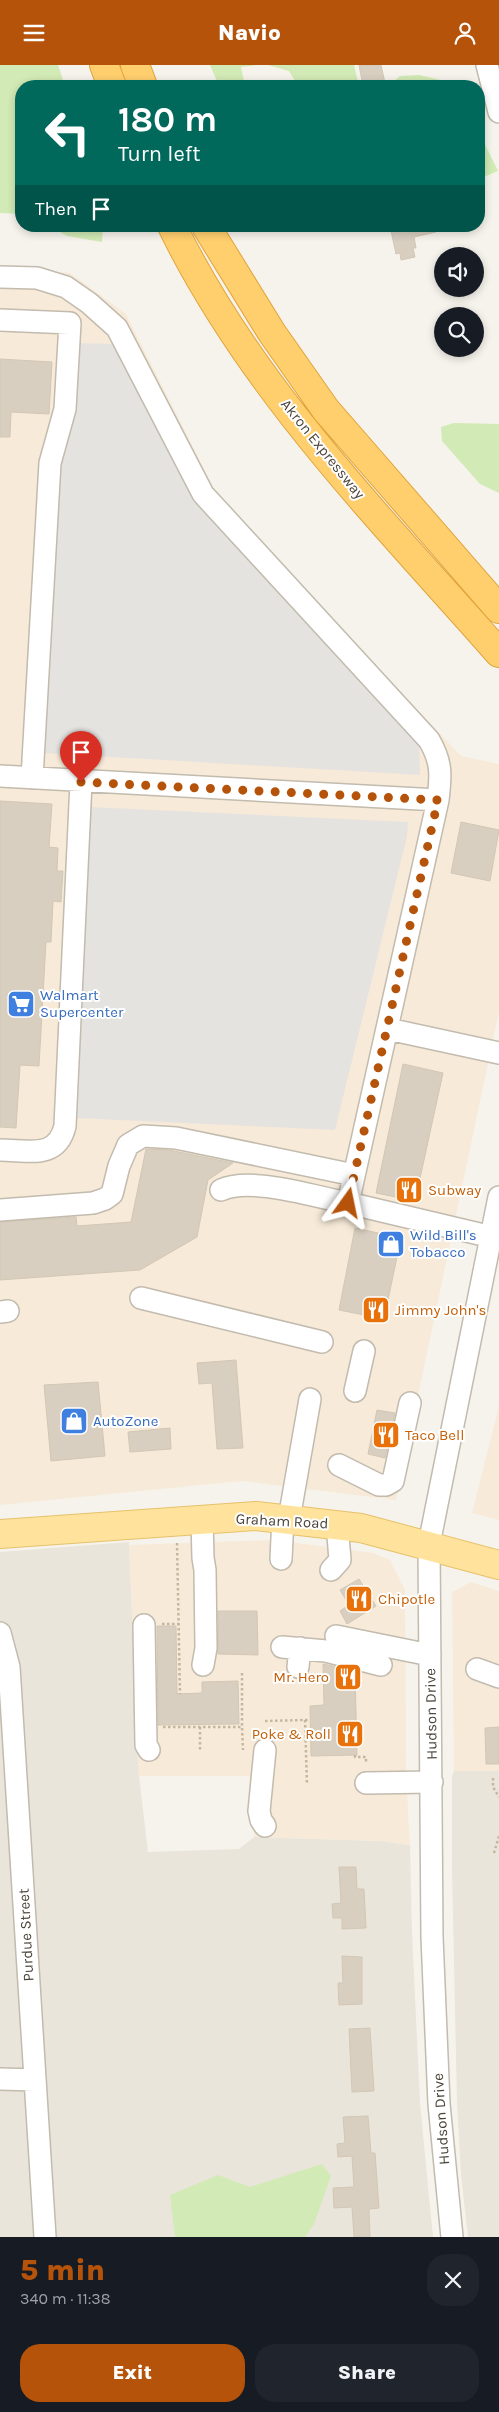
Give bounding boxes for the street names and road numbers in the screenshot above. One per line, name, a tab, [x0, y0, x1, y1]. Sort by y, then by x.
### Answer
street label: Akron Expressway	[277, 395, 369, 503]
street label: Graham Road	[235, 1510, 329, 1532]
street label: Hudson Drive	[421, 1668, 441, 1760]
street label: Purdue Street	[15, 1888, 37, 1982]
street label: Hudson Drive	[429, 2073, 453, 2165]

